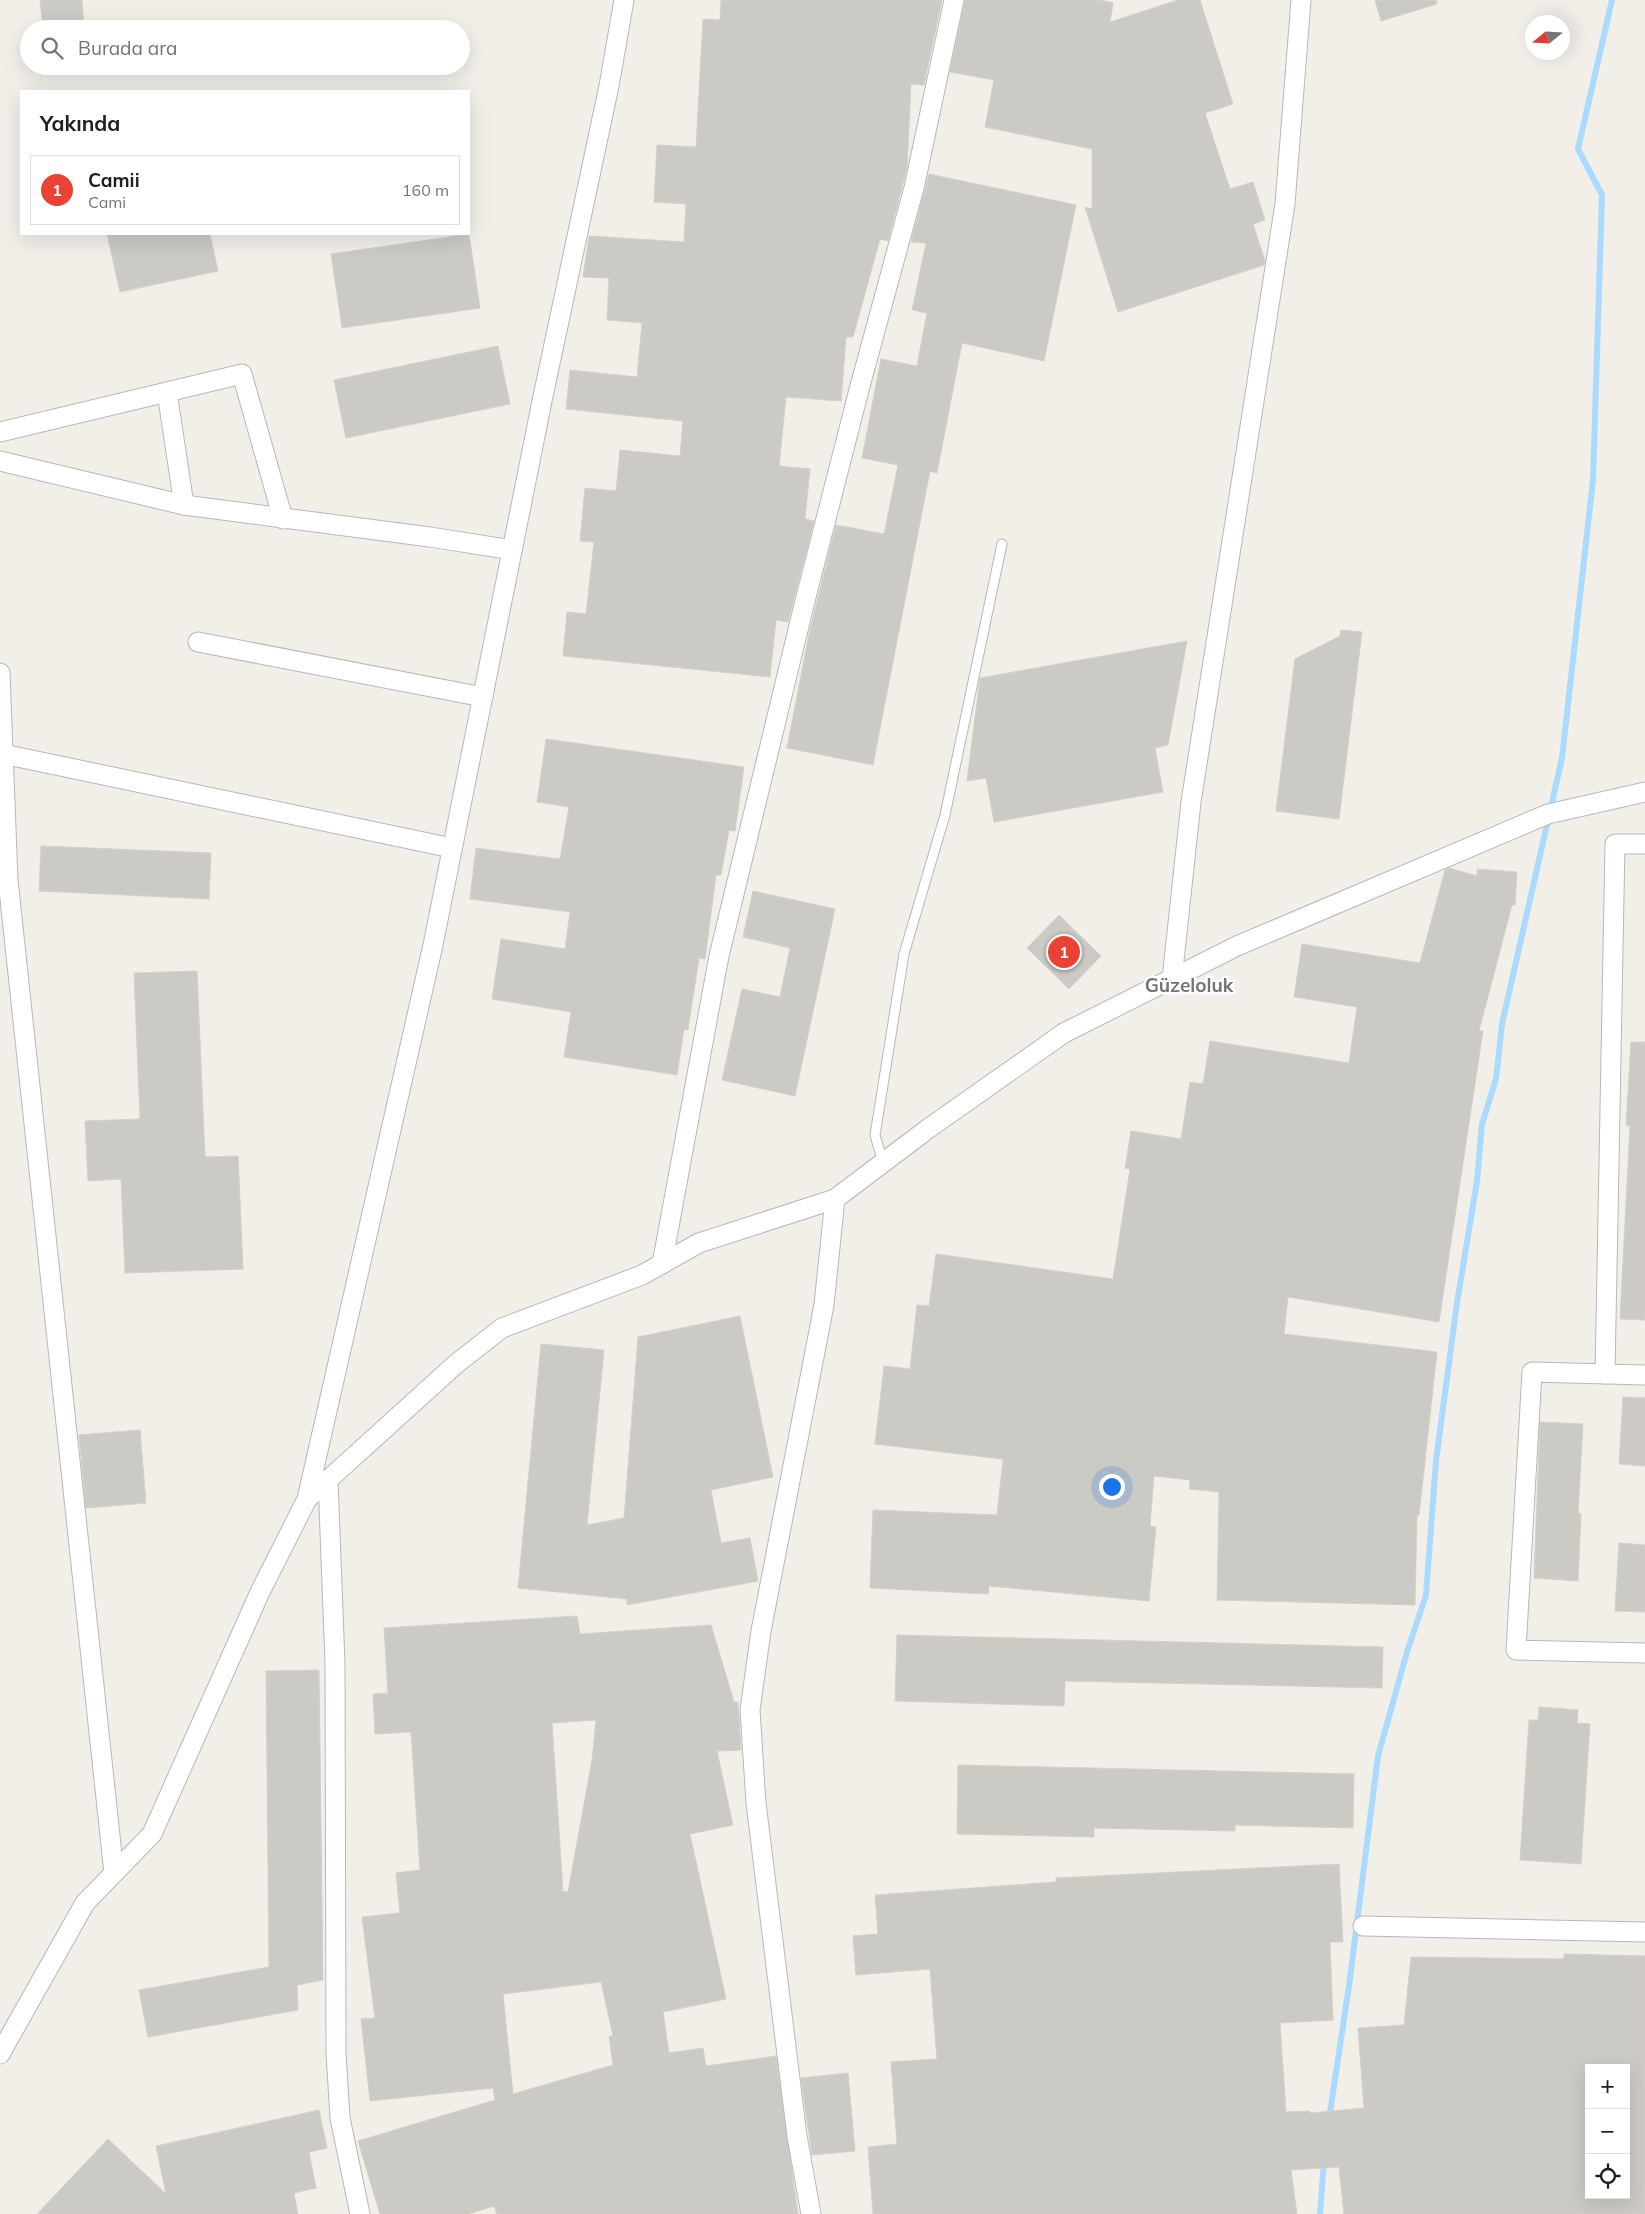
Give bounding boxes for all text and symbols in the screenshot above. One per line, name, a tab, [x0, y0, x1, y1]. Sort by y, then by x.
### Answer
north arrow	[1525, 15, 1570, 60]
search box	[20, 20, 470, 75]
icon: search	[38, 34, 66, 62]
text: Burada ara	[78, 36, 177, 60]
text: Yakında	[40, 110, 120, 136]
text: Camii	[88, 168, 140, 192]
text: 1	[52, 180, 62, 200]
text: 160 m	[402, 180, 449, 200]
text: Cami	[88, 192, 126, 212]
pin: 1	[1048, 933, 1080, 971]
district label: Güzeloluk	[1145, 973, 1234, 997]
your location	[1099, 1474, 1125, 1500]
map controls	[1585, 2064, 1630, 2199]
button: +	[1585, 2064, 1630, 2109]
button: −	[1585, 2109, 1630, 2154]
button: locate	[1585, 2154, 1630, 2199]

